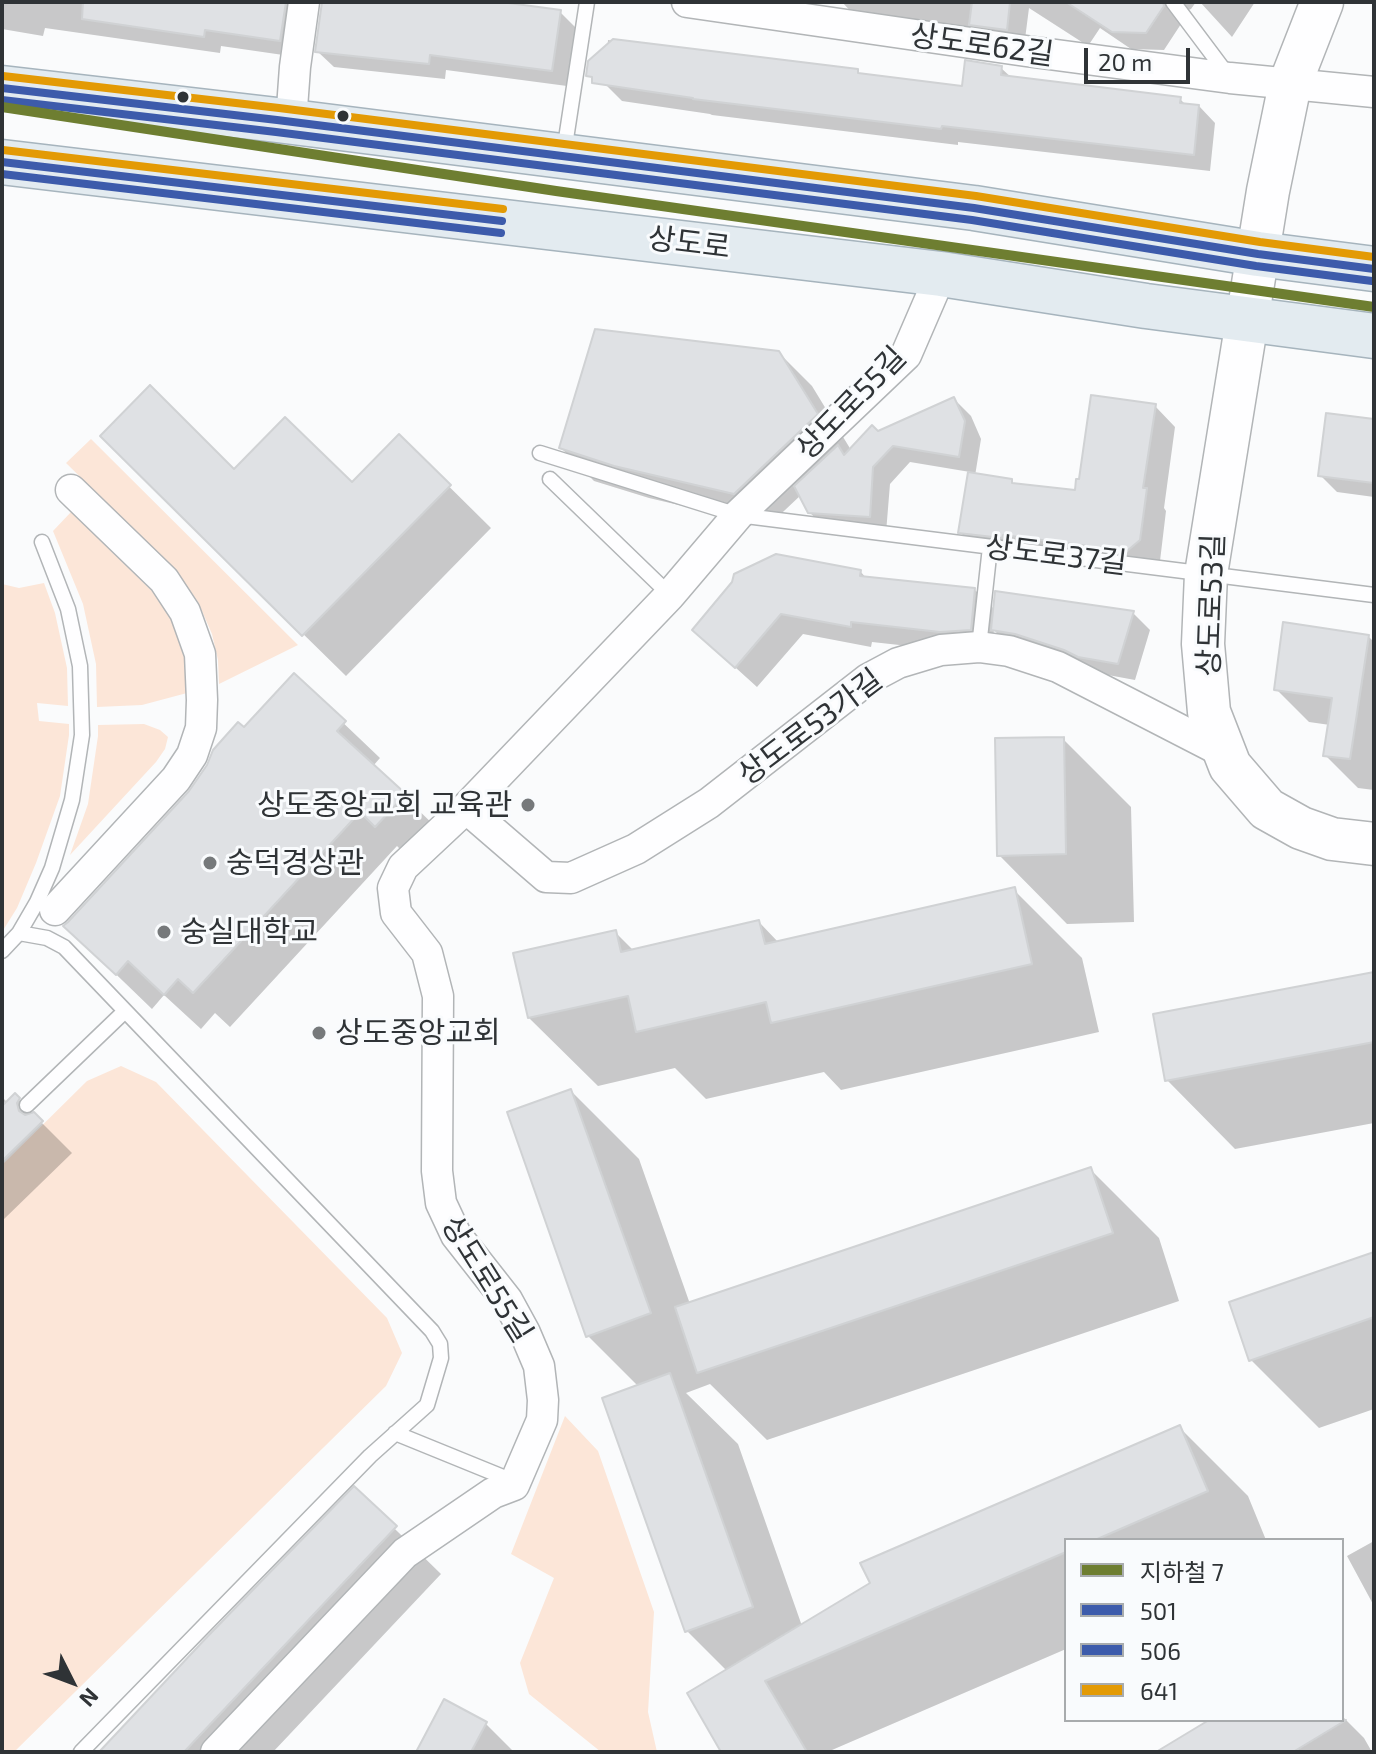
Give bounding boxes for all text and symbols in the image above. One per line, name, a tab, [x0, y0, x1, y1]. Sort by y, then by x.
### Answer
street label: 상도로62길	[908, 17, 1056, 73]
scale bar	[1088, 32, 1194, 82]
text: 20 m	[1098, 47, 1152, 76]
unlabelled marker	[175, 89, 191, 105]
unlabelled marker	[335, 108, 351, 124]
street label: 상도로	[646, 220, 732, 266]
street label: 상도로55길	[789, 339, 913, 467]
street label: 상도로37길	[983, 528, 1129, 582]
street label: 상도로53길	[1191, 533, 1231, 677]
street label: 상도로53가길	[731, 661, 889, 793]
place label: 상도중앙교회 교육관	[257, 787, 512, 823]
marker: 상도중앙교회 교육관	[519, 796, 537, 814]
place label: 숭덕경상관	[226, 845, 364, 881]
marker: 숭덕경상관	[201, 854, 219, 872]
place label: 숭실대학교	[180, 914, 318, 950]
marker: 숭실대학교	[155, 923, 173, 941]
place label: 상도중앙교회	[335, 1015, 501, 1051]
marker: 상도중앙교회	[310, 1024, 328, 1042]
street label: 상도로55길	[434, 1209, 540, 1349]
legend	[1064, 1538, 1344, 1722]
text: 지하철 7	[1140, 1557, 1224, 1586]
text: 501	[1140, 1596, 1177, 1625]
text: 506	[1140, 1636, 1181, 1665]
north arrow	[32, 1642, 112, 1722]
text: 641	[1140, 1676, 1178, 1705]
text: N	[75, 1683, 105, 1713]

